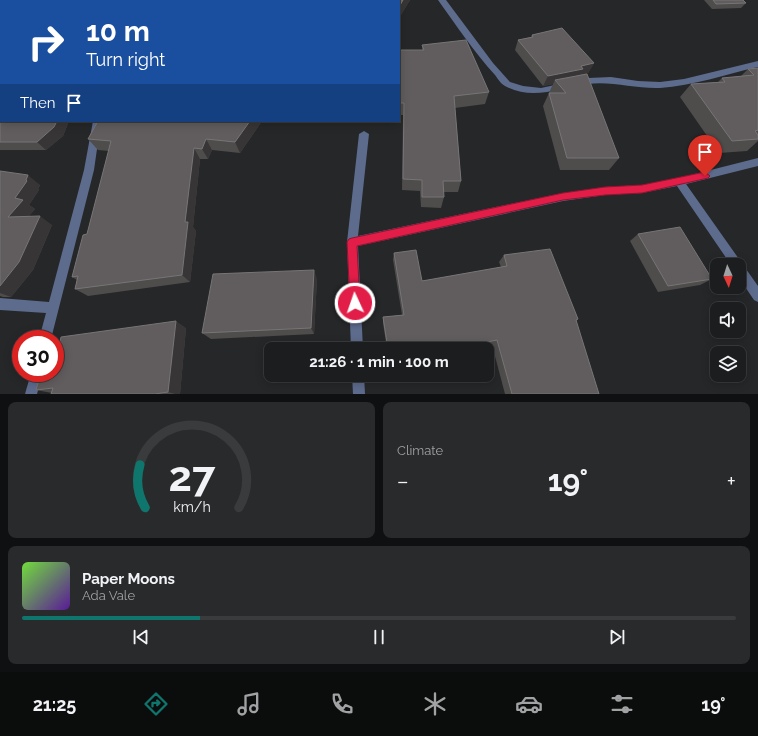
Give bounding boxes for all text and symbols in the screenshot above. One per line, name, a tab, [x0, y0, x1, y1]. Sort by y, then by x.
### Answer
text: 10 m	[86, 15, 150, 48]
icon: right	[20, 16, 72, 68]
text: Turn right	[86, 49, 165, 70]
icon: arrive	[63, 92, 85, 114]
text: Then	[20, 94, 55, 112]
pin	[688, 135, 722, 176]
icon: arrive	[694, 141, 716, 163]
north arrow	[710, 258, 746, 294]
map controls	[710, 258, 746, 382]
position arrow	[334, 282, 376, 324]
button: sound	[710, 302, 746, 338]
speed limit sign: 30	[12, 330, 64, 382]
button: layers	[710, 346, 746, 382]
text: 21:26 · 1 min · 100 m	[309, 353, 449, 371]
text: Climate	[397, 443, 443, 458]
text: 27	[168, 452, 216, 501]
text: 19°	[548, 463, 588, 498]
text: −	[397, 468, 409, 494]
text: +	[727, 468, 736, 494]
text: km/h	[173, 499, 210, 515]
text: Paper Moons	[82, 570, 175, 588]
text: Ada Vale	[82, 588, 135, 603]
icon: previous	[130, 626, 152, 648]
icon: pause	[368, 626, 390, 648]
icon: next	[606, 626, 628, 648]
icon: directions	[142, 690, 170, 718]
icon: music	[235, 690, 263, 718]
icon: phone	[328, 690, 356, 718]
icon: climate	[421, 690, 449, 718]
icon: car	[515, 690, 543, 718]
icon: filters	[608, 690, 636, 718]
text: 21:25	[33, 694, 76, 715]
text: 19°	[701, 694, 725, 715]

